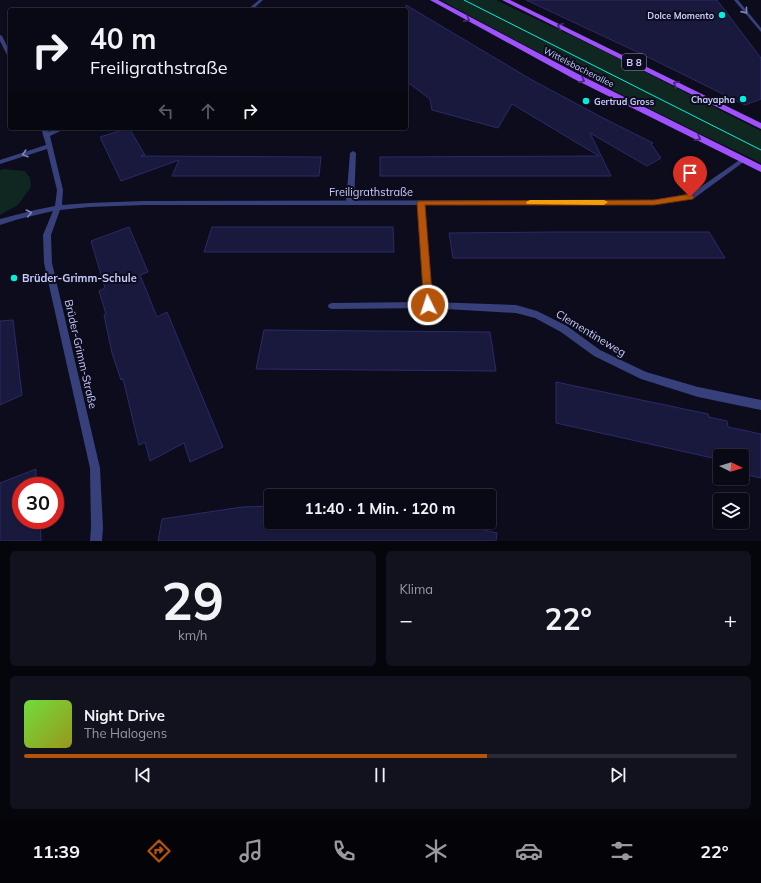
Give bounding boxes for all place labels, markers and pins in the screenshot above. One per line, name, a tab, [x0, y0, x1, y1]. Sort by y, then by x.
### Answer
place label: Dolce Momento	[647, 10, 714, 21]
marker: Dolce Momento	[717, 10, 727, 20]
place label: Chayapha	[691, 94, 735, 106]
marker: Chayapha	[738, 94, 748, 104]
marker: Gertrud Gross	[581, 96, 591, 106]
place label: Gertrud Gross	[594, 96, 655, 107]
pin	[673, 156, 707, 197]
place label: Brüder-Grimm-Schule	[22, 271, 137, 285]
marker: Brüder-Grimm-Schule	[9, 273, 19, 283]

